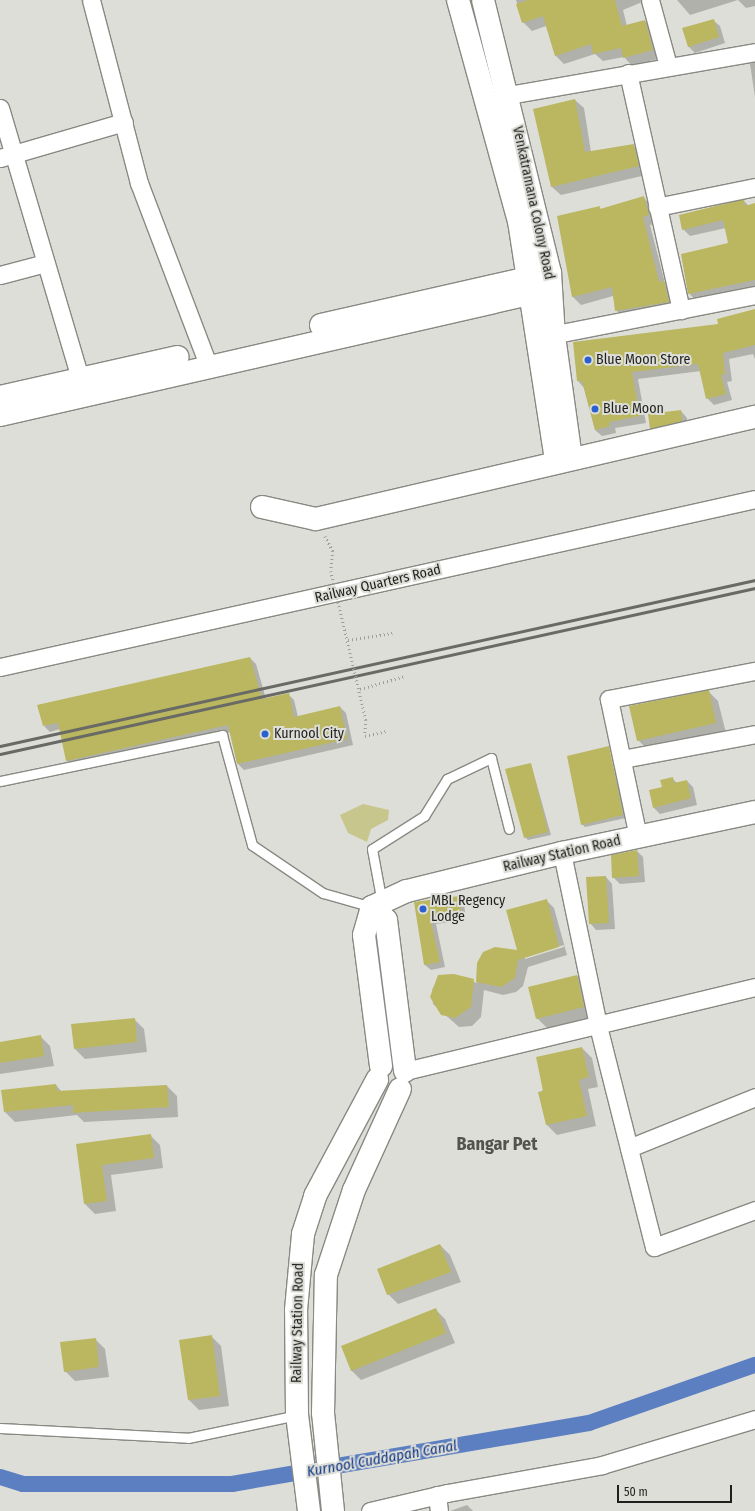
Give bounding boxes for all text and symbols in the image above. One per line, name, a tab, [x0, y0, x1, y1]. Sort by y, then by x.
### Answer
street label: Venkatramana Colony Road	[509, 125, 557, 281]
place label: Blue Moon Store	[596, 352, 690, 368]
marker: Blue Moon Store	[583, 355, 593, 365]
place label: Blue Moon	[603, 401, 664, 417]
marker: Blue Moon	[590, 404, 600, 414]
street label: Railway Quarters Road	[313, 561, 443, 607]
place label: Kurnool City	[274, 726, 344, 742]
marker: Kurnool City	[259, 728, 271, 740]
street label: Railway Station Road	[502, 832, 622, 876]
place label: MBL Regency Lodge	[431, 893, 505, 926]
marker: MBL Regency Lodge	[418, 904, 428, 914]
district label: Bangar Pet	[457, 1133, 537, 1155]
street label: Railway Station Road	[289, 1263, 307, 1383]
water label: Kurnool Cuddapah Canal	[306, 1437, 458, 1481]
scale bar	[619, 1477, 734, 1503]
text: 50 m	[624, 1485, 648, 1499]

